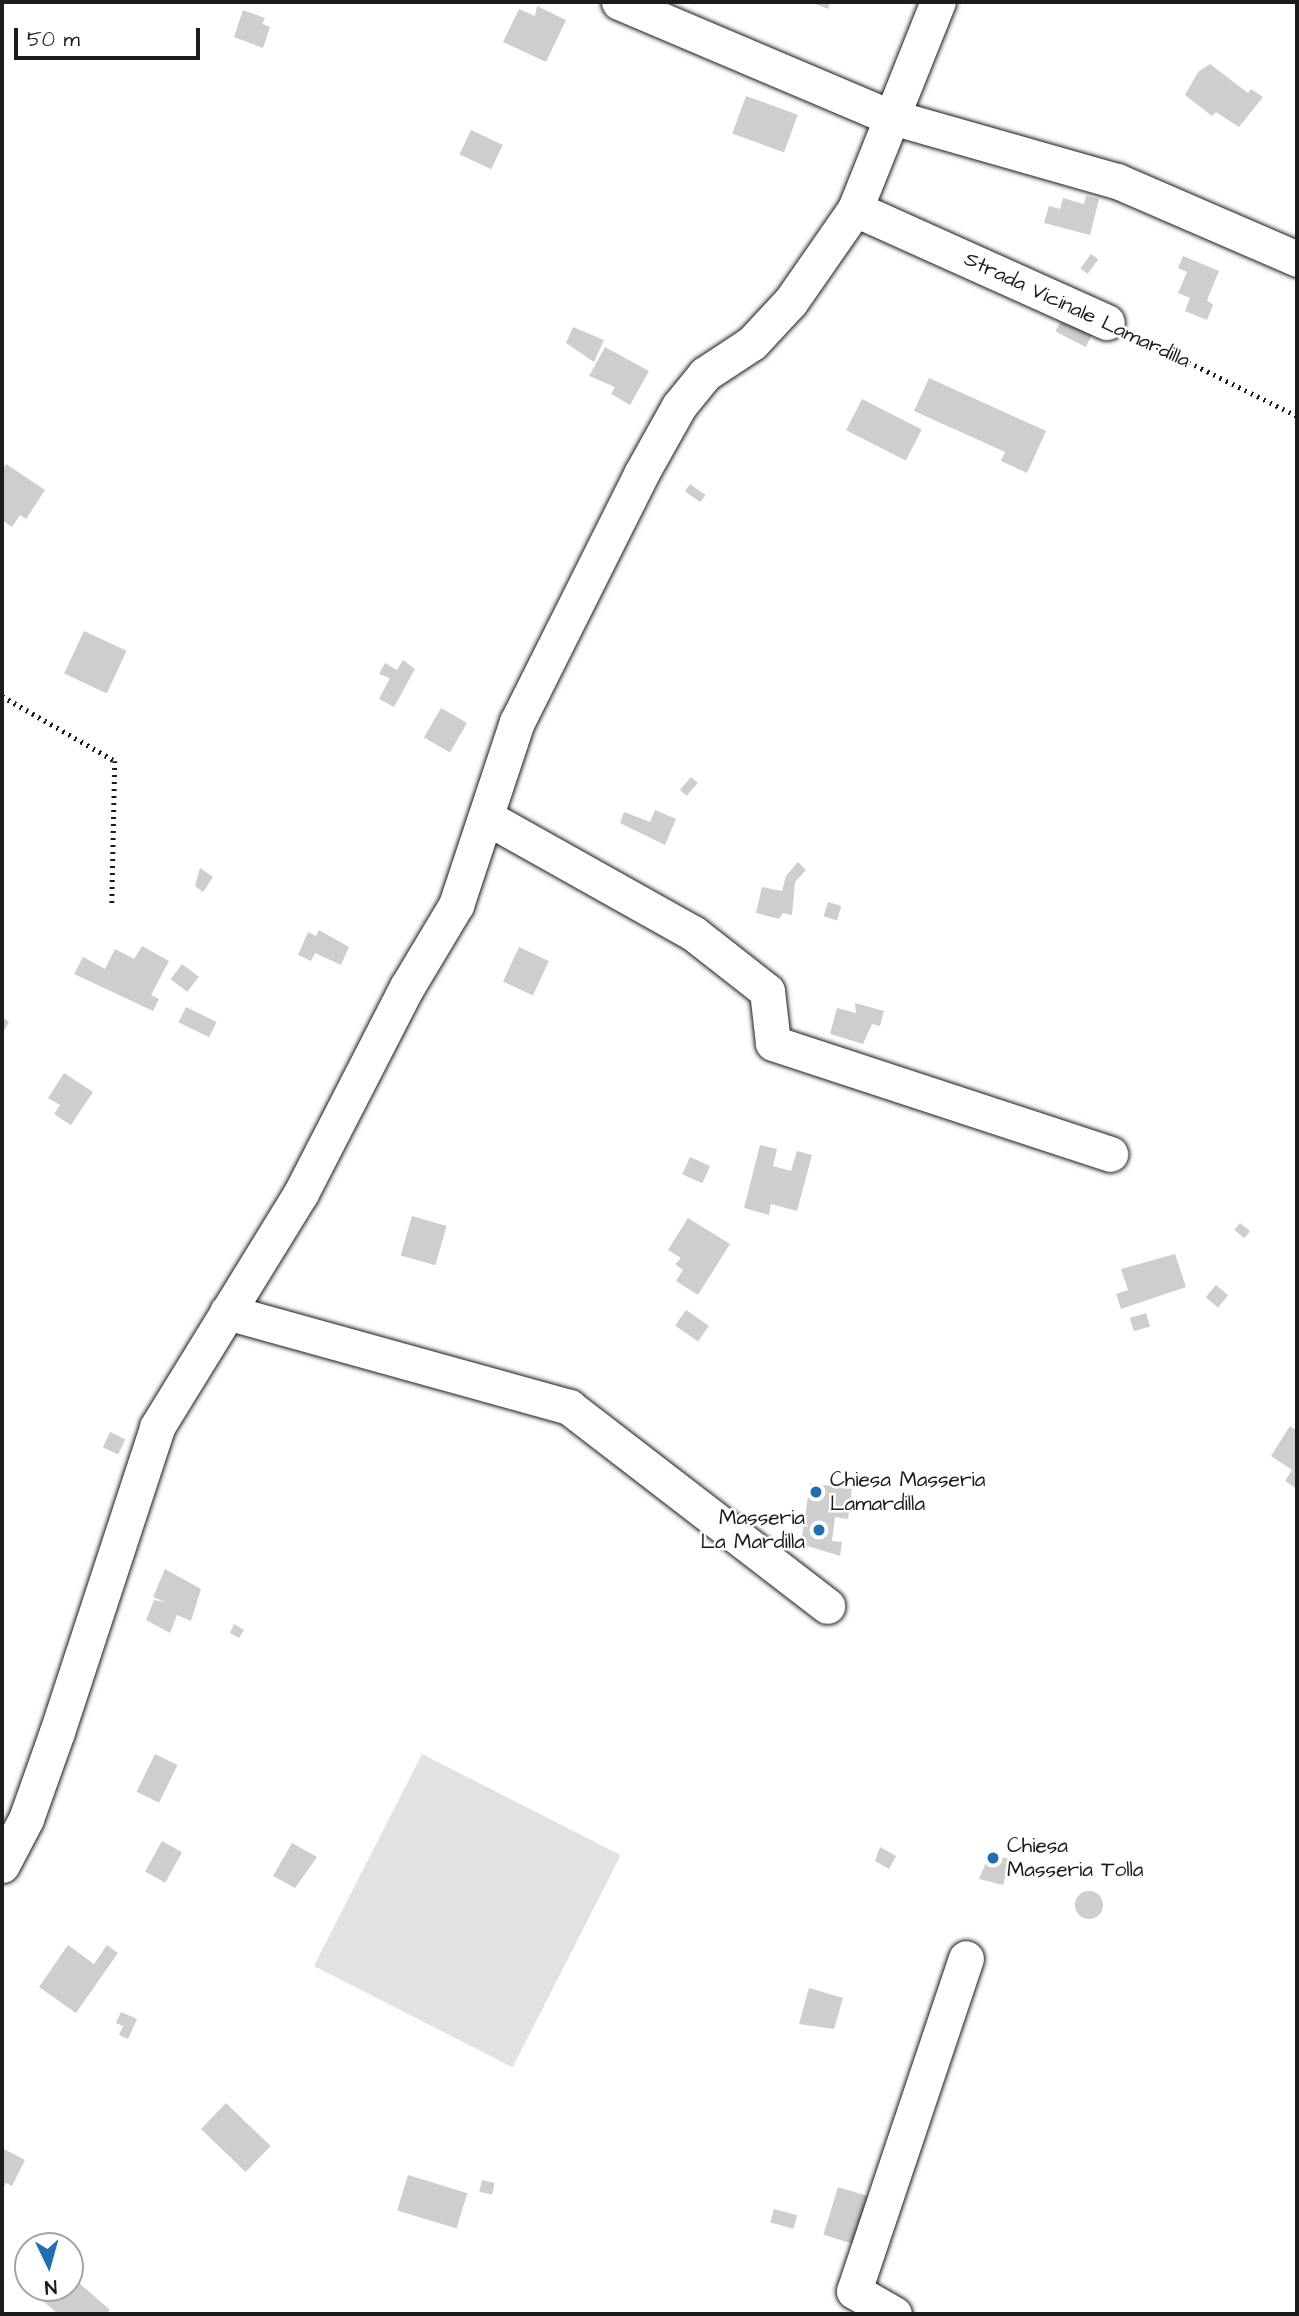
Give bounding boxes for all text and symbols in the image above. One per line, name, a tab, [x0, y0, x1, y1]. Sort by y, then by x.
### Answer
scale bar	[18, 14, 203, 58]
text: 50 m	[27, 25, 80, 54]
street label: Strada Vicinale Lamardilla	[960, 247, 1194, 373]
place label: Chiesa Masseria Lamardilla	[830, 1467, 985, 1517]
marker: Chiesa Masseria Lamardilla	[808, 1484, 824, 1500]
place label: Masseria La Mardilla	[700, 1505, 805, 1555]
marker: Masseria La Mardilla	[811, 1522, 827, 1538]
place label: Chiesa Masseria Tolla	[1007, 1833, 1144, 1883]
marker: Chiesa Masseria Tolla	[985, 1850, 1001, 1866]
north arrow	[14, 2232, 84, 2302]
text: N	[44, 2272, 58, 2300]

